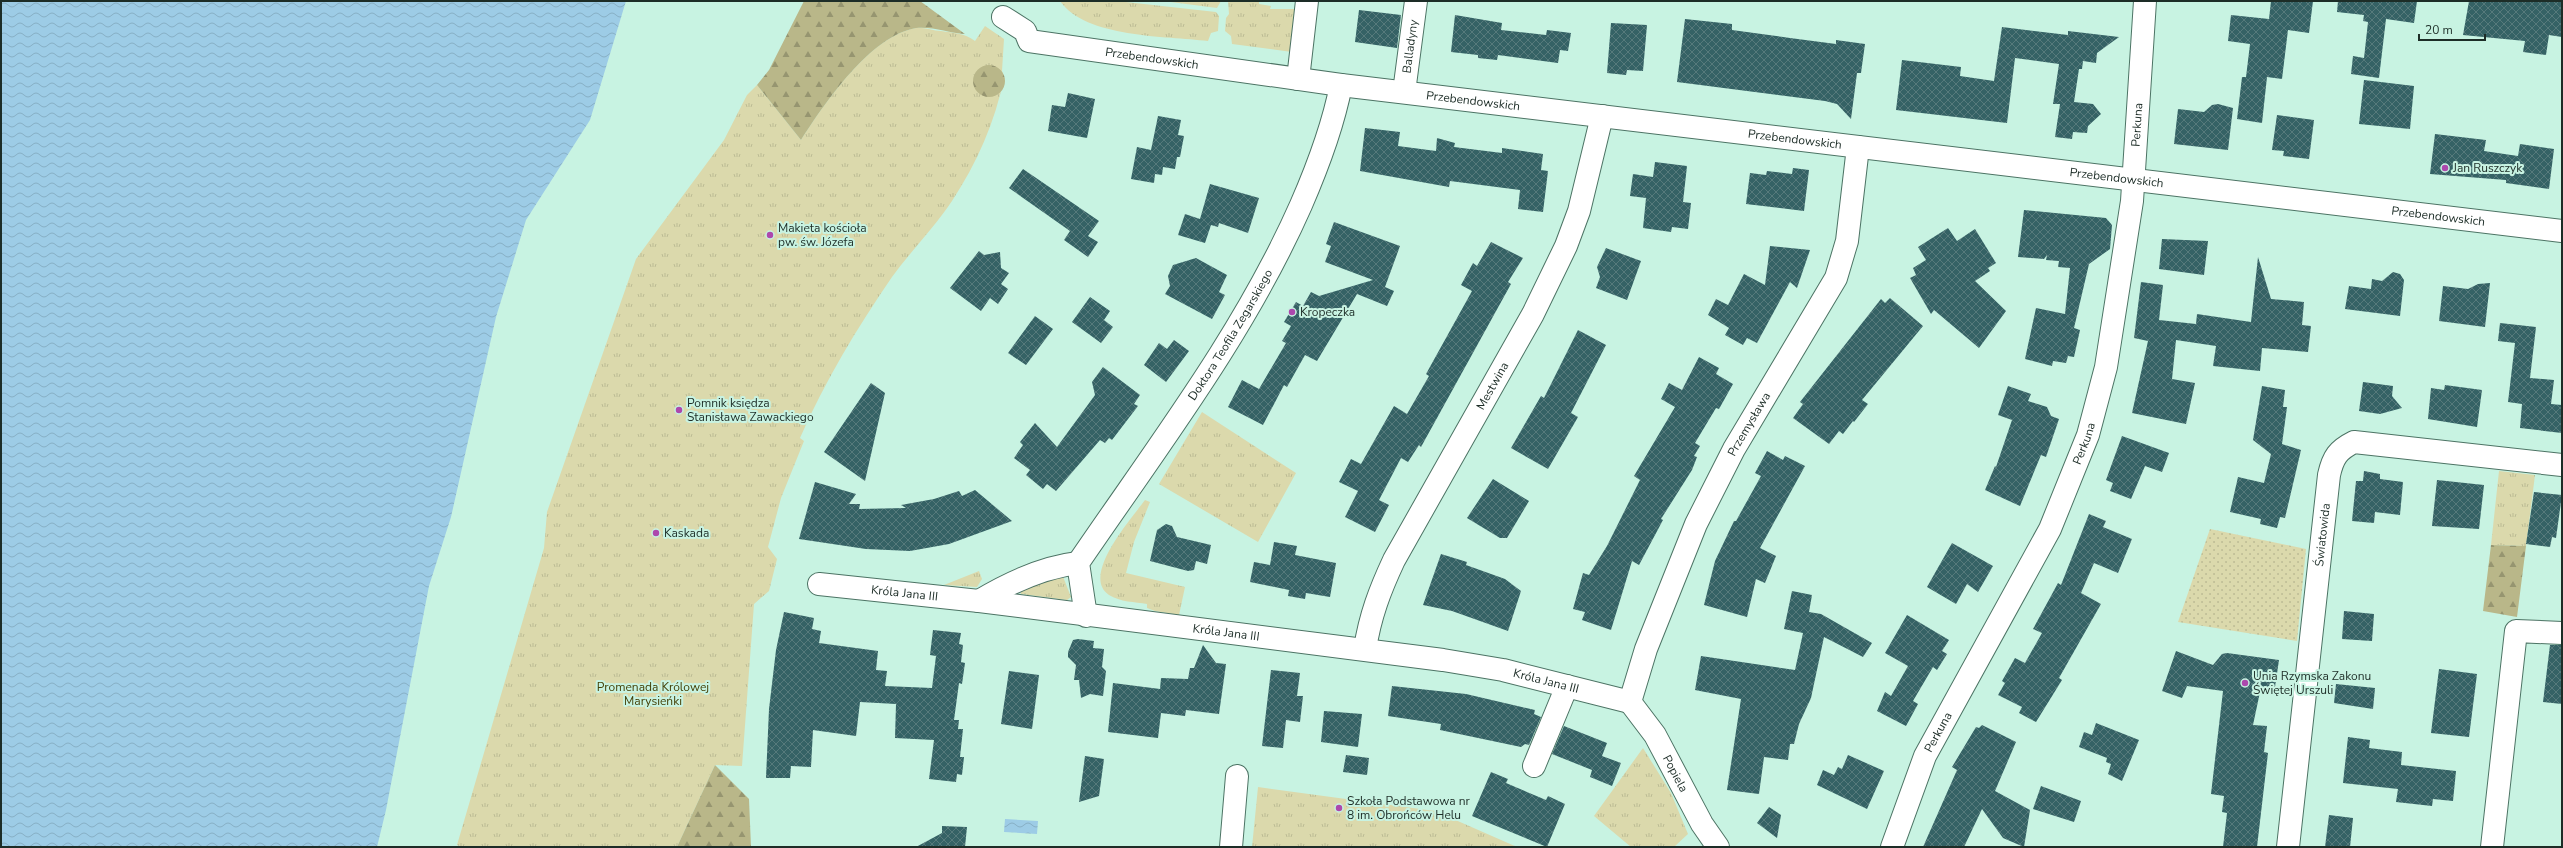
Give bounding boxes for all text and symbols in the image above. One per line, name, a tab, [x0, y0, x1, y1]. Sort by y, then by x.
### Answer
scale bar	[2419, 16, 2485, 42]
street label: Balladyny	[1399, 18, 1422, 74]
text: 20 m	[2425, 22, 2453, 38]
street label: Przebendowskich	[1104, 44, 1200, 73]
street label: Przebendowskich	[1425, 87, 1521, 114]
street label: Perkuna	[2128, 102, 2146, 147]
street label: Przebendowskich	[1747, 126, 1843, 153]
place label: Jan Ruszczyk	[2452, 160, 2523, 176]
marker: Jan Ruszczyk	[2440, 163, 2450, 173]
street label: Przebendowskich	[2069, 164, 2164, 191]
street label: Przebendowskich	[2390, 203, 2486, 230]
place label: Makieta kościoła pw. św. Józefa	[778, 220, 867, 250]
marker: Makieta kościoła pw. św. Józefa	[765, 230, 775, 240]
street label: Doktora Teofila Zegarskiego	[1184, 266, 1276, 404]
place label: Kropeczka	[1300, 304, 1355, 320]
marker: Kropeczka	[1287, 307, 1297, 317]
street label: Mestwina	[1472, 359, 1512, 413]
street label: Przemysława	[1724, 389, 1774, 459]
place label: Pomnik księdza Stanisława Zawackiego	[687, 395, 814, 425]
marker: Pomnik księdza Stanisława Zawackiego	[674, 405, 684, 415]
street label: Perkuna	[2069, 421, 2099, 467]
street label: Światowida	[2311, 502, 2334, 567]
place label: Kaskada	[664, 525, 709, 541]
marker: Kaskada	[651, 528, 661, 538]
street label: Króla Jana III	[870, 582, 939, 605]
street label: Króla Jana III	[1192, 620, 1260, 645]
street label: Króla Jana III	[1512, 665, 1581, 697]
place label: Unia Rzymska Zakonu Świętej Urszuli	[2253, 668, 2371, 698]
marker: Unia Rzymska Zakonu Świętej Urszuli	[2240, 678, 2250, 688]
park label: Promenada Królowej Marysieńki	[597, 679, 709, 709]
street label: Perkuna	[1921, 709, 1956, 755]
street label: Popiela	[1659, 752, 1692, 795]
place label: Szkoła Podstawowa nr 8 im. Obrońców Helu	[1347, 793, 1470, 823]
marker: Szkoła Podstawowa nr 8 im. Obrońców Helu	[1334, 803, 1344, 813]

